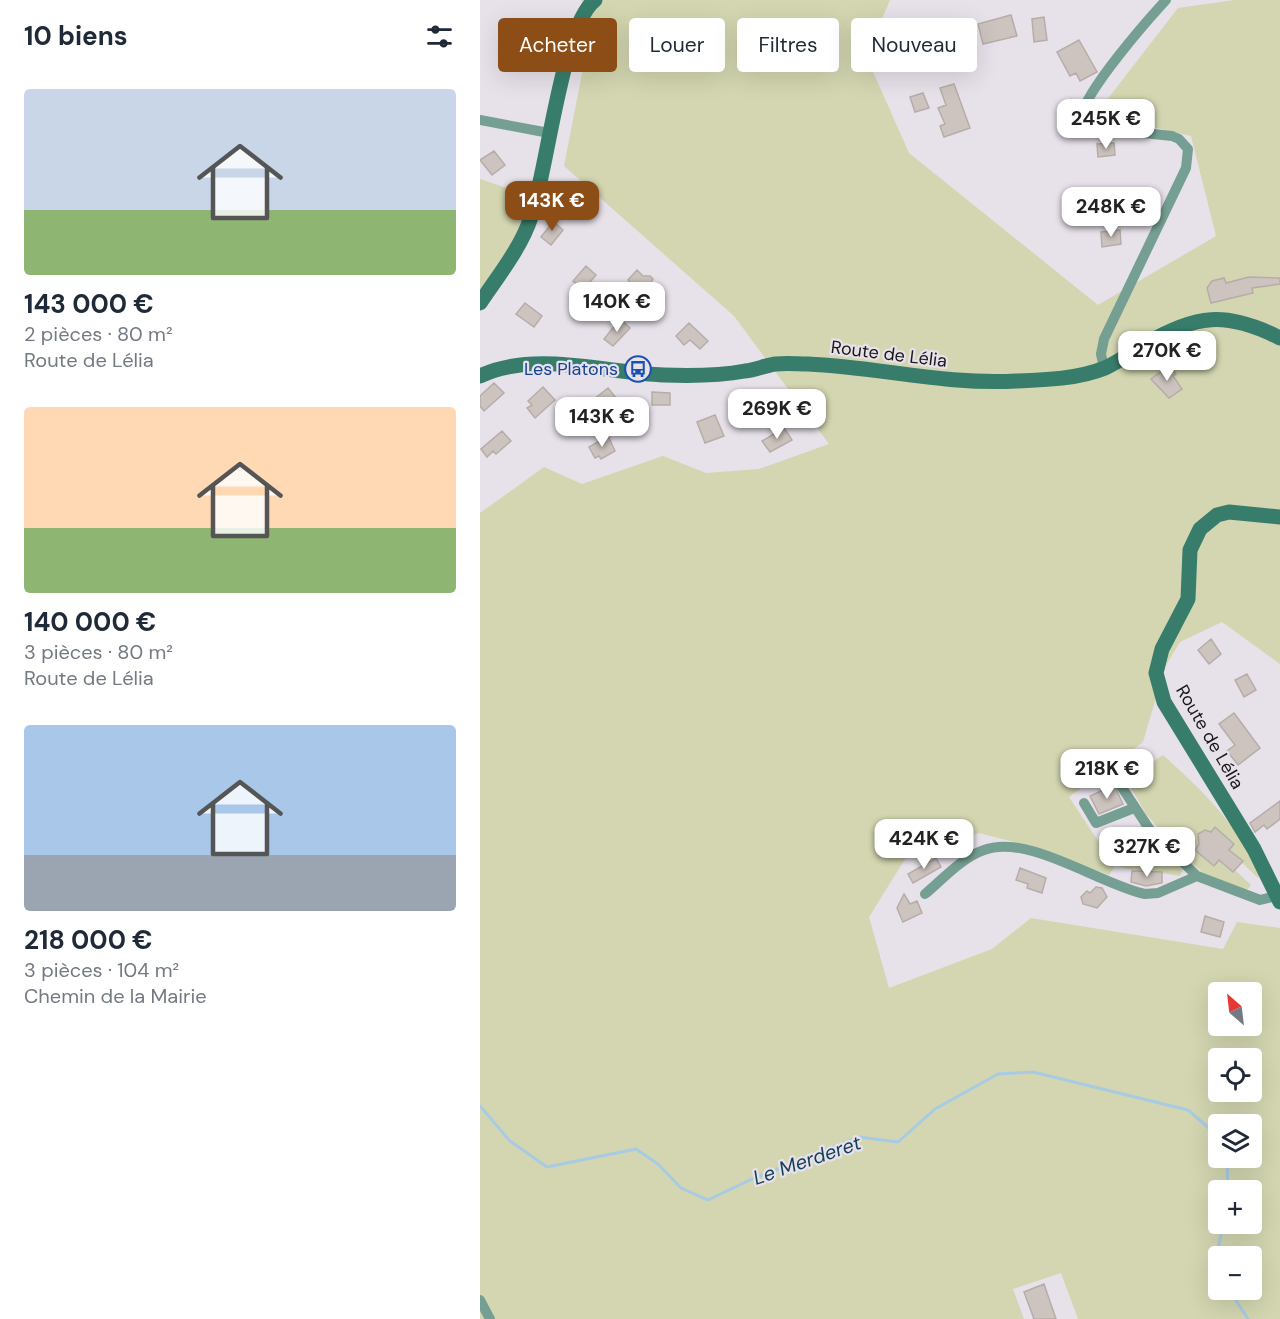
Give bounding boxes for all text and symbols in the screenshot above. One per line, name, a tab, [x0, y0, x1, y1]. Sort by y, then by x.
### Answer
chip: Acheter	[498, 18, 617, 72]
chip: Louer	[629, 18, 725, 72]
chip: Filtres	[737, 18, 839, 72]
chip: Nouveau	[851, 18, 977, 72]
text: 10 biens	[24, 19, 128, 53]
icon: filters	[423, 20, 456, 53]
pin: 245K €	[1057, 99, 1155, 150]
text: 245K €	[1071, 105, 1141, 131]
icon: home	[186, 128, 294, 236]
pin: 143K €	[503, 181, 601, 232]
text: 143K €	[519, 187, 585, 213]
pin: 248K €	[1062, 187, 1160, 238]
text: 248K €	[1076, 193, 1146, 219]
pin: 140K €	[568, 282, 666, 333]
text: 143 000 €	[24, 287, 154, 321]
text: 140K €	[583, 288, 651, 314]
text: 2 pièces · 80 m²	[24, 321, 173, 347]
pin: 270K €	[1118, 331, 1216, 382]
street label: Route de Lélia	[830, 335, 948, 373]
text: 270K €	[1132, 337, 1202, 363]
text: Route de Lélia	[24, 347, 154, 373]
bus stop icon: Les Platons	[623, 354, 653, 384]
place label: Les Platons	[524, 357, 618, 381]
pin: 269K €	[728, 389, 826, 440]
text: 269K €	[742, 395, 812, 421]
pin: 143K €	[553, 397, 651, 448]
text: 143K €	[569, 403, 635, 429]
icon: home	[186, 446, 294, 554]
text: 140 000 €	[24, 605, 156, 639]
text: 3 pièces · 80 m²	[24, 639, 173, 665]
text: Route de Lélia	[24, 665, 154, 691]
street label: Route de Lélia	[1170, 680, 1250, 794]
pin: 218K €	[1058, 749, 1156, 800]
text: 218K €	[1074, 755, 1140, 781]
icon: home	[186, 764, 294, 872]
pin: 424K €	[875, 819, 973, 870]
text: 424K €	[889, 825, 959, 851]
pin: 327K €	[1098, 827, 1196, 878]
text: 327K €	[1113, 833, 1181, 859]
text: 218 000 €	[24, 923, 153, 957]
text: 3 pièces · 104 m²	[24, 957, 179, 983]
north arrow	[1208, 982, 1262, 1036]
map controls	[1208, 982, 1262, 1300]
text: Chemin de la Mairie	[24, 983, 207, 1009]
button: locate	[1208, 1048, 1262, 1102]
button: layers	[1208, 1114, 1262, 1168]
water label: Le Merderet	[749, 1129, 865, 1191]
button: +	[1208, 1180, 1262, 1234]
button: −	[1208, 1246, 1262, 1300]

